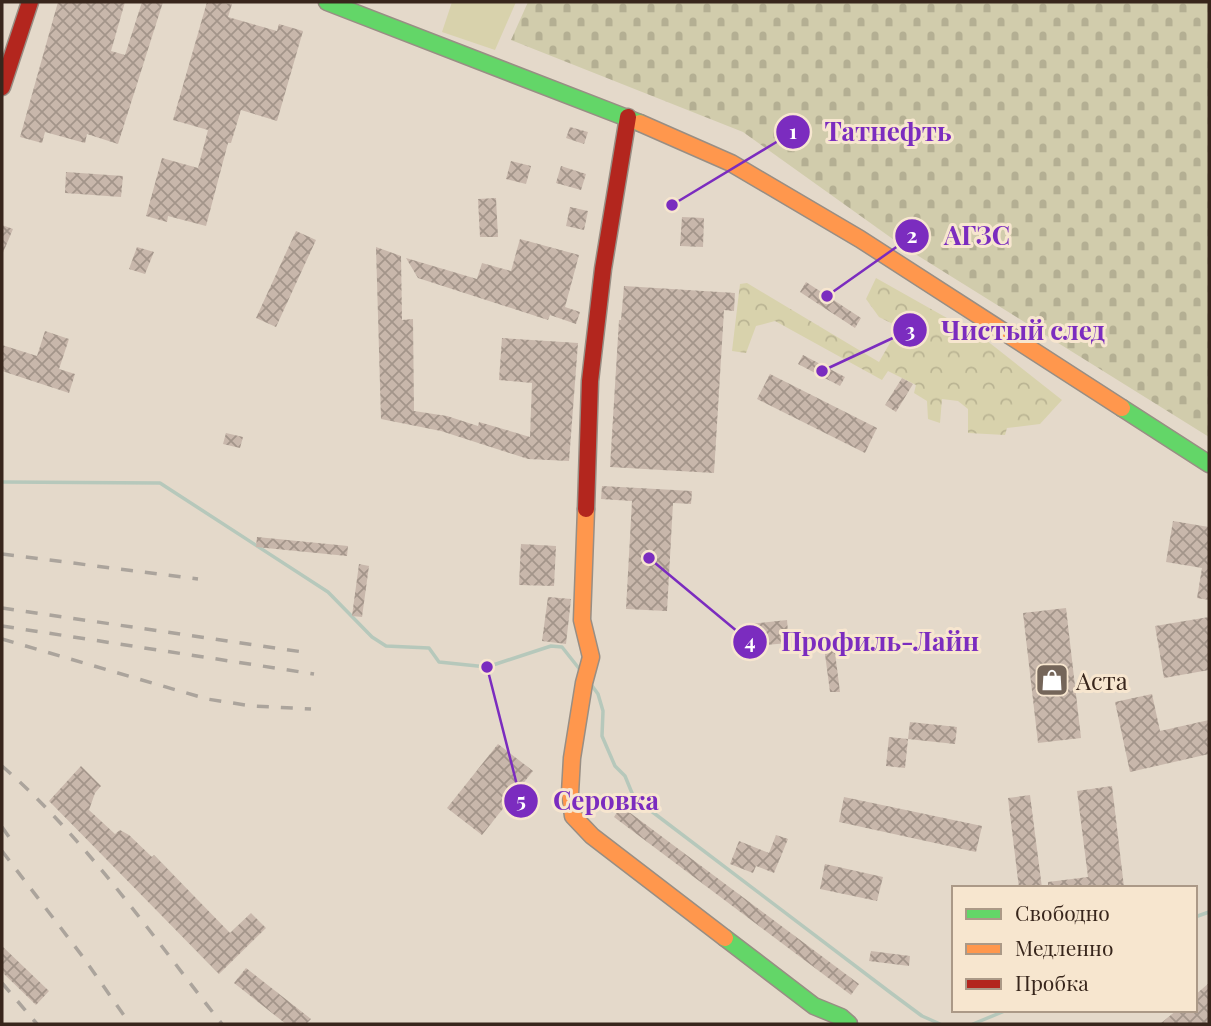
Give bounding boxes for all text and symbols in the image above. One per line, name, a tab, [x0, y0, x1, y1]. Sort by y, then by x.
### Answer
callout: Татнефть	[776, 108, 966, 155]
text: Татнефть	[825, 113, 952, 148]
text: 1	[789, 116, 797, 144]
callout: АГЗС	[895, 213, 1024, 260]
text: АГЗС	[943, 217, 1010, 252]
text: 2	[907, 220, 918, 248]
callout: Чистый след	[892, 307, 1119, 354]
text: Чистый след	[941, 312, 1105, 347]
text: 3	[905, 315, 915, 343]
callout: Профиль-Лайн	[732, 619, 993, 666]
text: Профиль-Лайн	[781, 623, 979, 658]
text: 4	[744, 626, 756, 654]
shop icon: Аста	[1033, 661, 1071, 699]
place label: Аста	[1075, 664, 1128, 696]
callout: Серовка	[504, 777, 673, 824]
text: Серовка	[553, 782, 660, 817]
text: 5	[516, 785, 526, 813]
legend	[952, 886, 1197, 1012]
text: Свободно	[1015, 898, 1110, 926]
text: Медленно	[1015, 933, 1113, 961]
text: Пробка	[1015, 968, 1089, 996]

